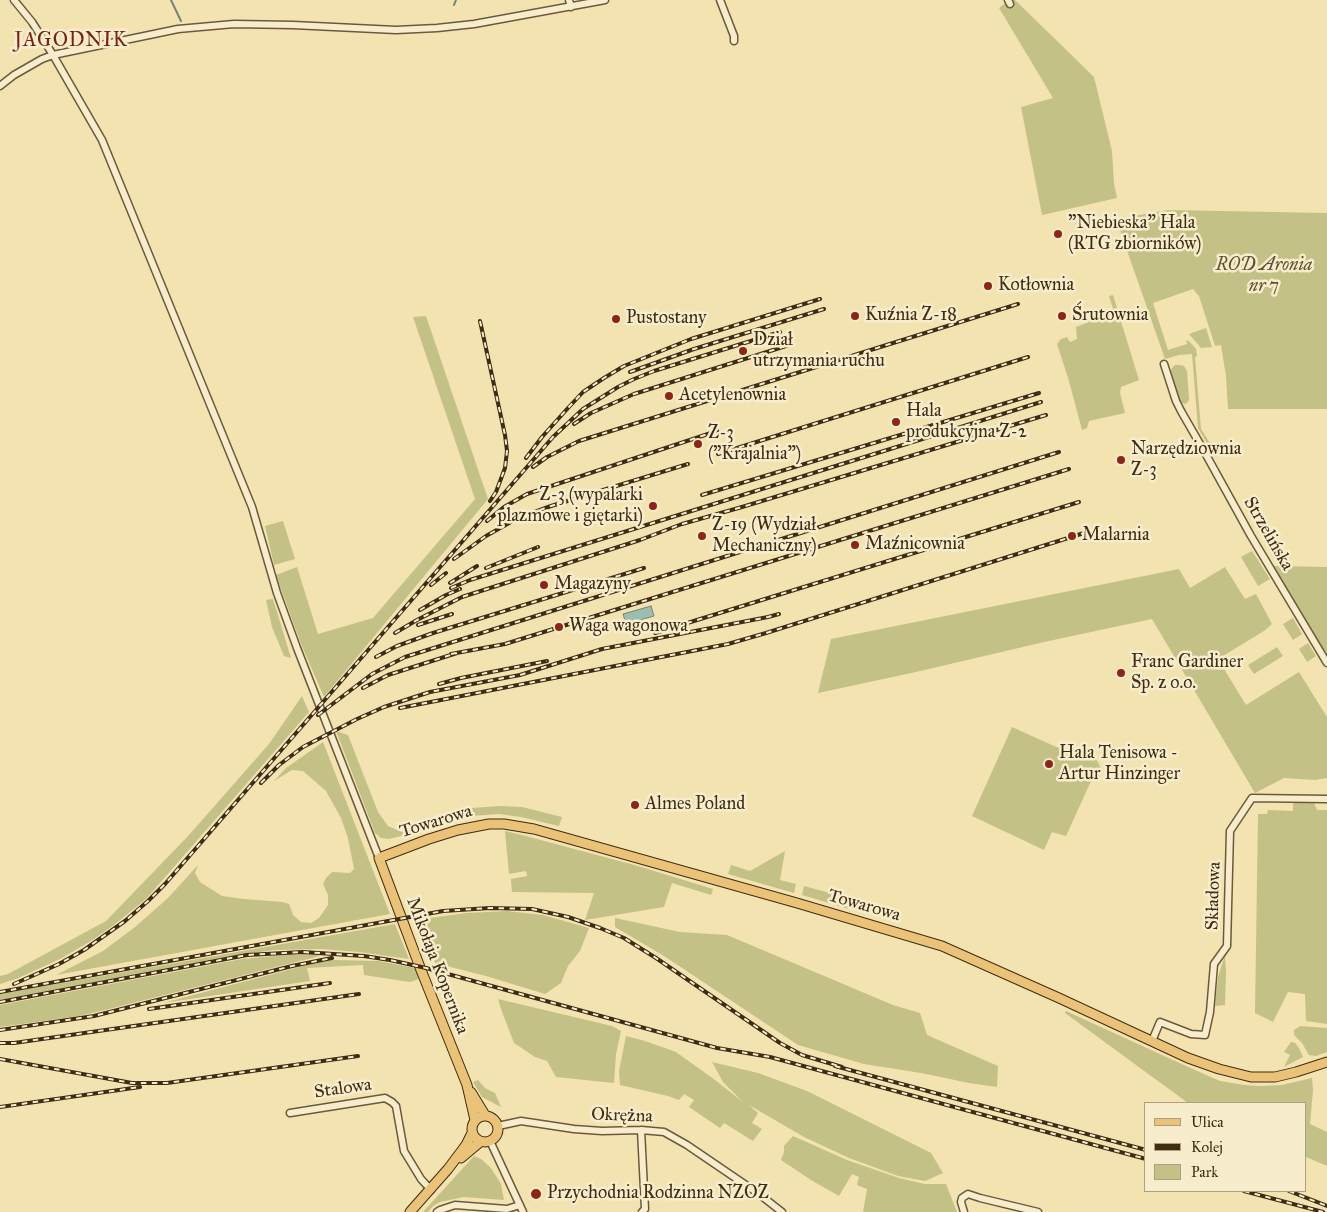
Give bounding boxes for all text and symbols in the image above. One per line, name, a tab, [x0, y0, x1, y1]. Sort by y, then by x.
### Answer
district label: JAGODNIK	[13, 29, 129, 53]
place label: "Niebieska" Hala (RTG zbiorników)	[1068, 213, 1201, 255]
marker: "Niebieska" Hala (RTG zbiorników)	[1052, 228, 1064, 240]
park label: ROD Aronia nr 7	[1216, 255, 1312, 298]
place label: Kotłownia	[998, 275, 1074, 297]
marker: Kotłownia	[982, 280, 994, 292]
place label: Kuźnia Z-18	[865, 305, 957, 327]
place label: Śrutownia	[1072, 305, 1148, 327]
place label: Pustostany	[626, 308, 706, 330]
marker: Kuźnia Z-18	[849, 310, 861, 322]
marker: Śrutownia	[1056, 310, 1068, 322]
marker: Pustostany	[610, 313, 622, 325]
place label: Dział utrzymania ruchu	[753, 330, 885, 372]
marker: Dział utrzymania ruchu	[737, 345, 749, 357]
place label: Acetylenownia	[679, 385, 786, 407]
marker: Acetylenownia	[663, 390, 675, 402]
place label: Hala produkcyjna Z-2	[906, 401, 1027, 444]
marker: Hala produkcyjna Z-2	[890, 416, 902, 428]
place label: Z-3 ("Krajalnia")	[708, 423, 801, 466]
marker: Z-3 ("Krajalnia")	[692, 438, 704, 450]
place label: Narzędziownia Z-3	[1131, 439, 1241, 482]
marker: Narzędziownia Z-3	[1115, 454, 1127, 466]
place label: Z-3 (wypalarki plazmowe i giętarki)	[497, 485, 643, 528]
street label: Strzelińska	[1238, 493, 1298, 575]
marker: Z-3 (wypalarki plazmowe i giętarki)	[647, 500, 659, 512]
place label: Z-19 (Wydział Mechaniczny)	[712, 515, 817, 558]
place label: Malarnia	[1082, 525, 1150, 547]
marker: Z-19 (Wydział Mechaniczny)	[696, 530, 708, 542]
marker: Malarnia	[1066, 530, 1078, 542]
place label: Maźnicownia	[865, 534, 965, 556]
marker: Maźnicownia	[849, 539, 861, 551]
place label: Magazyny	[554, 574, 631, 596]
marker: Magazyny	[538, 579, 550, 591]
place label: Waga wagonowa	[569, 616, 688, 638]
marker: Waga wagonowa	[553, 621, 565, 633]
place label: Franc Gardiner Sp. z o.o.	[1131, 652, 1243, 694]
marker: Franc Gardiner Sp. z o.o.	[1115, 667, 1127, 679]
place label: Hala Tenisowa - Artur Hinzinger	[1059, 743, 1180, 786]
marker: Hala Tenisowa - Artur Hinzinger	[1043, 758, 1055, 770]
place label: Almes Poland	[645, 794, 745, 816]
marker: Almes Poland	[629, 799, 641, 811]
street label: Towarowa	[397, 801, 475, 843]
street label: Składowa	[1202, 861, 1226, 931]
street label: Towarowa	[825, 885, 903, 927]
street label: Mikołaja Kopernika	[401, 895, 473, 1037]
street label: Stalowa	[313, 1074, 373, 1104]
legend	[1144, 1102, 1307, 1192]
street label: Okrężna	[591, 1104, 653, 1128]
text: Ulica	[1191, 1113, 1224, 1131]
text: Kolej	[1191, 1138, 1223, 1156]
text: Park	[1191, 1163, 1218, 1181]
place label: Przychodnia Rodzinna NZOZ	[547, 1183, 769, 1205]
marker: Przychodnia Rodzinna NZOZ	[529, 1187, 543, 1201]

